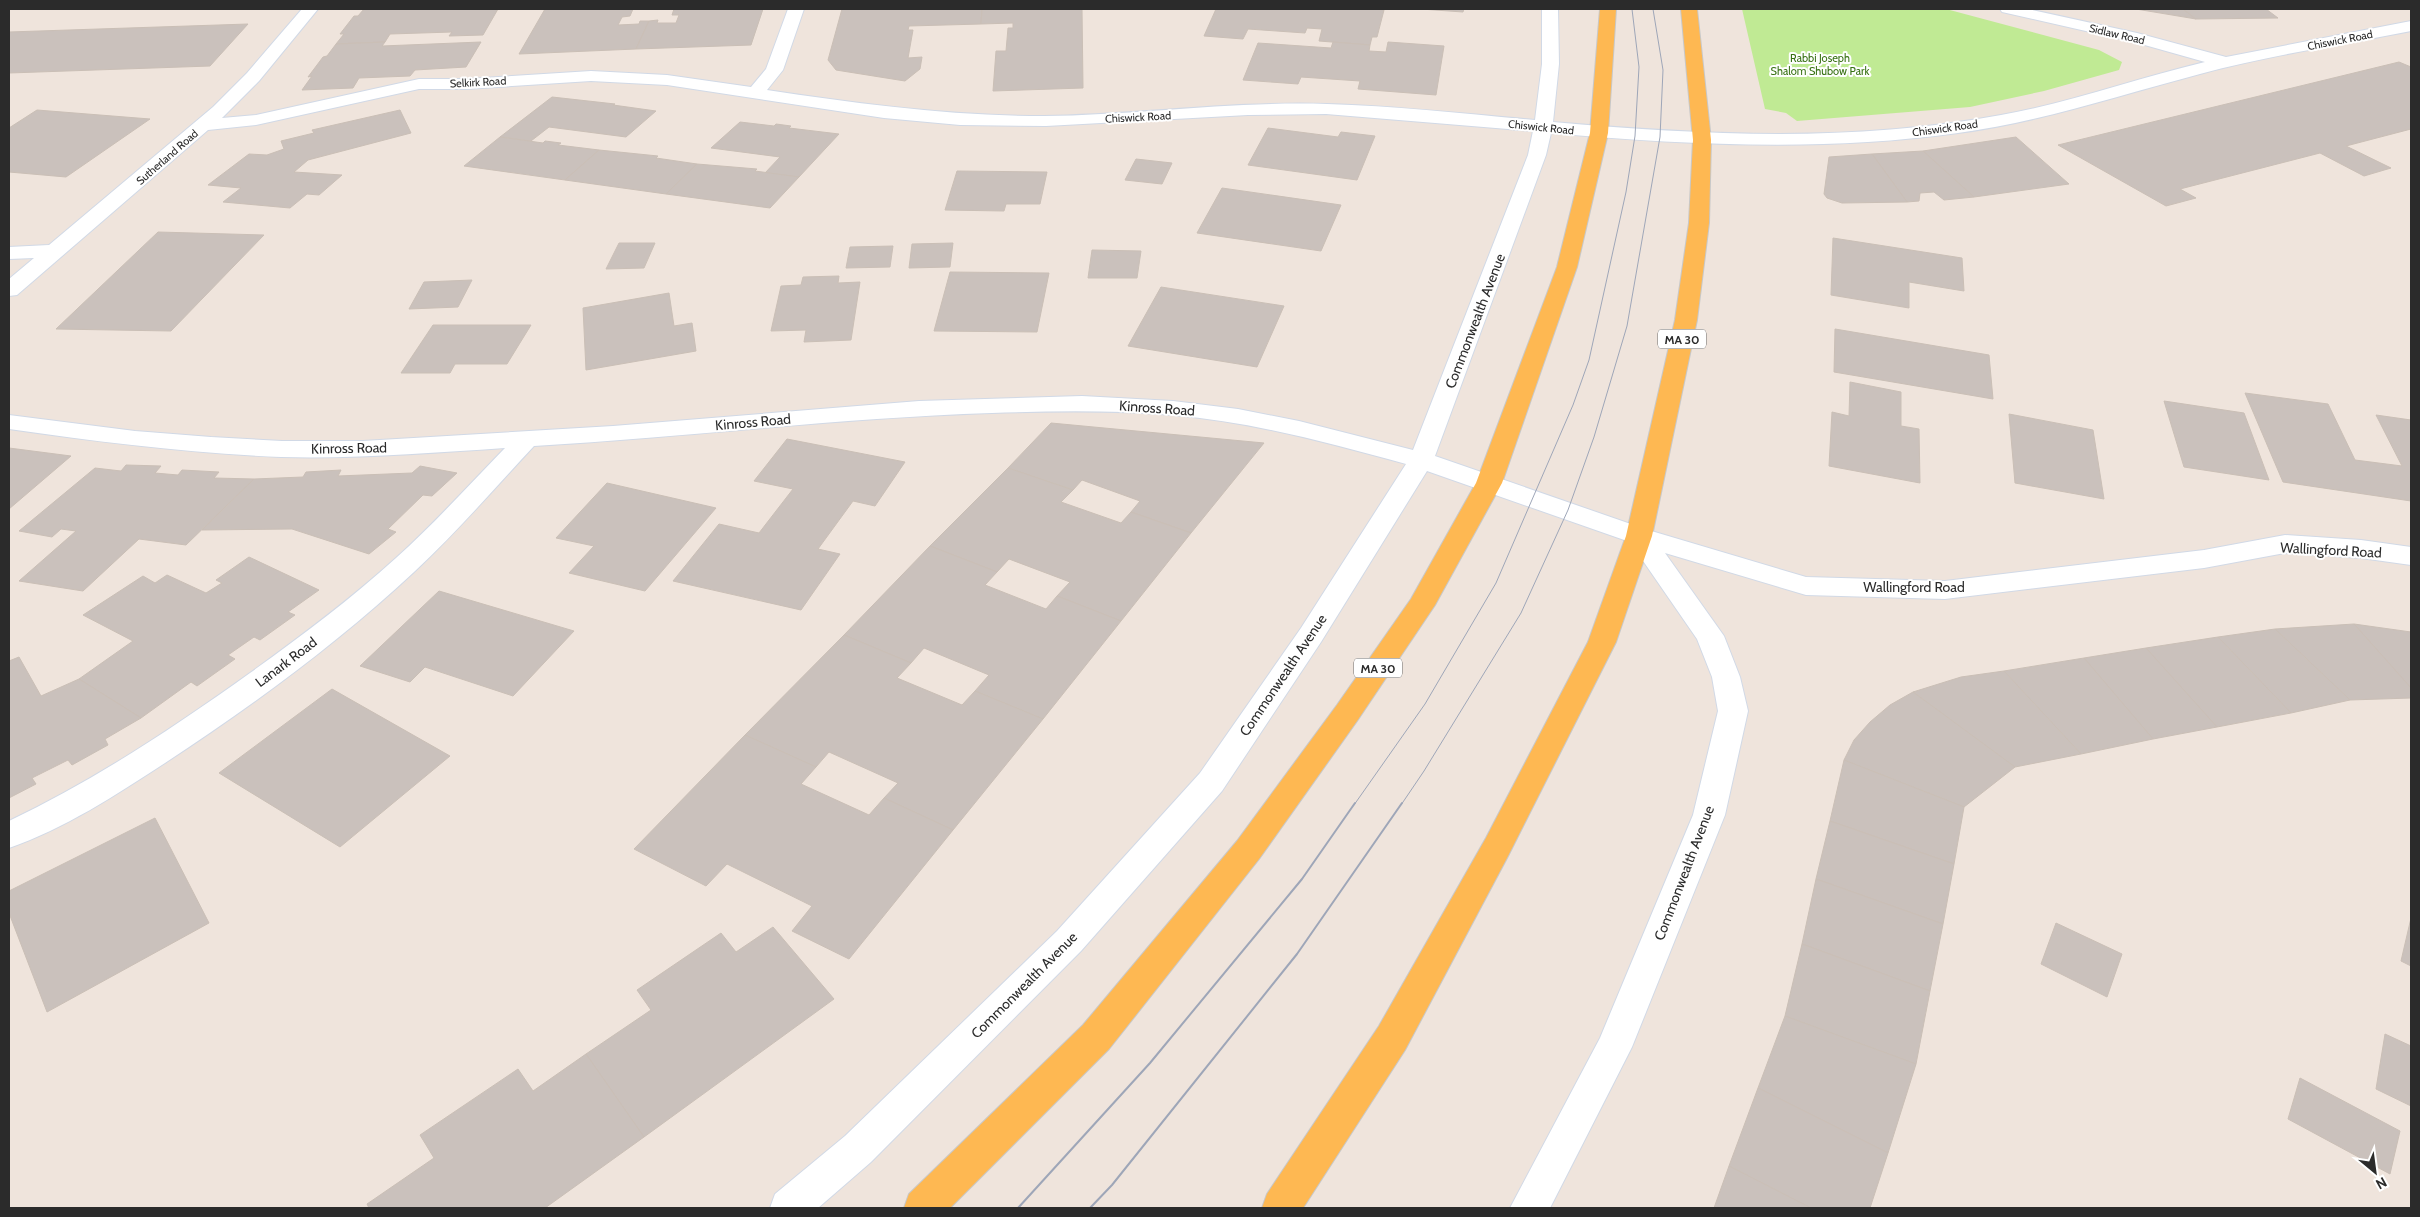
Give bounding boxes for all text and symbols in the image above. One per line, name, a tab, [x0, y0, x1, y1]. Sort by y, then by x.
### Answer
street label: Sidlaw Road	[2088, 21, 2146, 47]
street label: Chiswick Road	[2306, 27, 2374, 53]
park label: Rabbi Joseph Shalom Shubow Park	[1771, 51, 1869, 78]
street label: Selkirk Road	[449, 74, 507, 90]
street label: Chiswick Road	[1105, 108, 1171, 126]
street label: Chiswick Road	[1911, 116, 1979, 140]
street label: Chiswick Road	[1507, 117, 1575, 137]
street label: Sutherland Road	[133, 126, 201, 188]
street label: Commonwealth Avenue	[1441, 251, 1509, 391]
road number: MA 30	[1658, 329, 1706, 348]
street label: Kinross Road	[1118, 396, 1196, 420]
street label: Kinross Road	[714, 410, 792, 434]
street label: Kinross Road	[311, 438, 387, 458]
street label: Wallingford Road	[2280, 538, 2382, 562]
street label: Wallingford Road	[1863, 578, 1965, 596]
street label: Commonwealth Avenue	[1236, 611, 1330, 739]
street label: Lanark Road	[252, 633, 320, 691]
road number: MA 30	[1354, 658, 1402, 678]
street label: Commonwealth Avenue	[1650, 803, 1718, 943]
street label: Commonwealth Avenue	[967, 928, 1081, 1042]
north arrow	[2350, 1147, 2400, 1197]
text: N	[2373, 1173, 2390, 1194]

